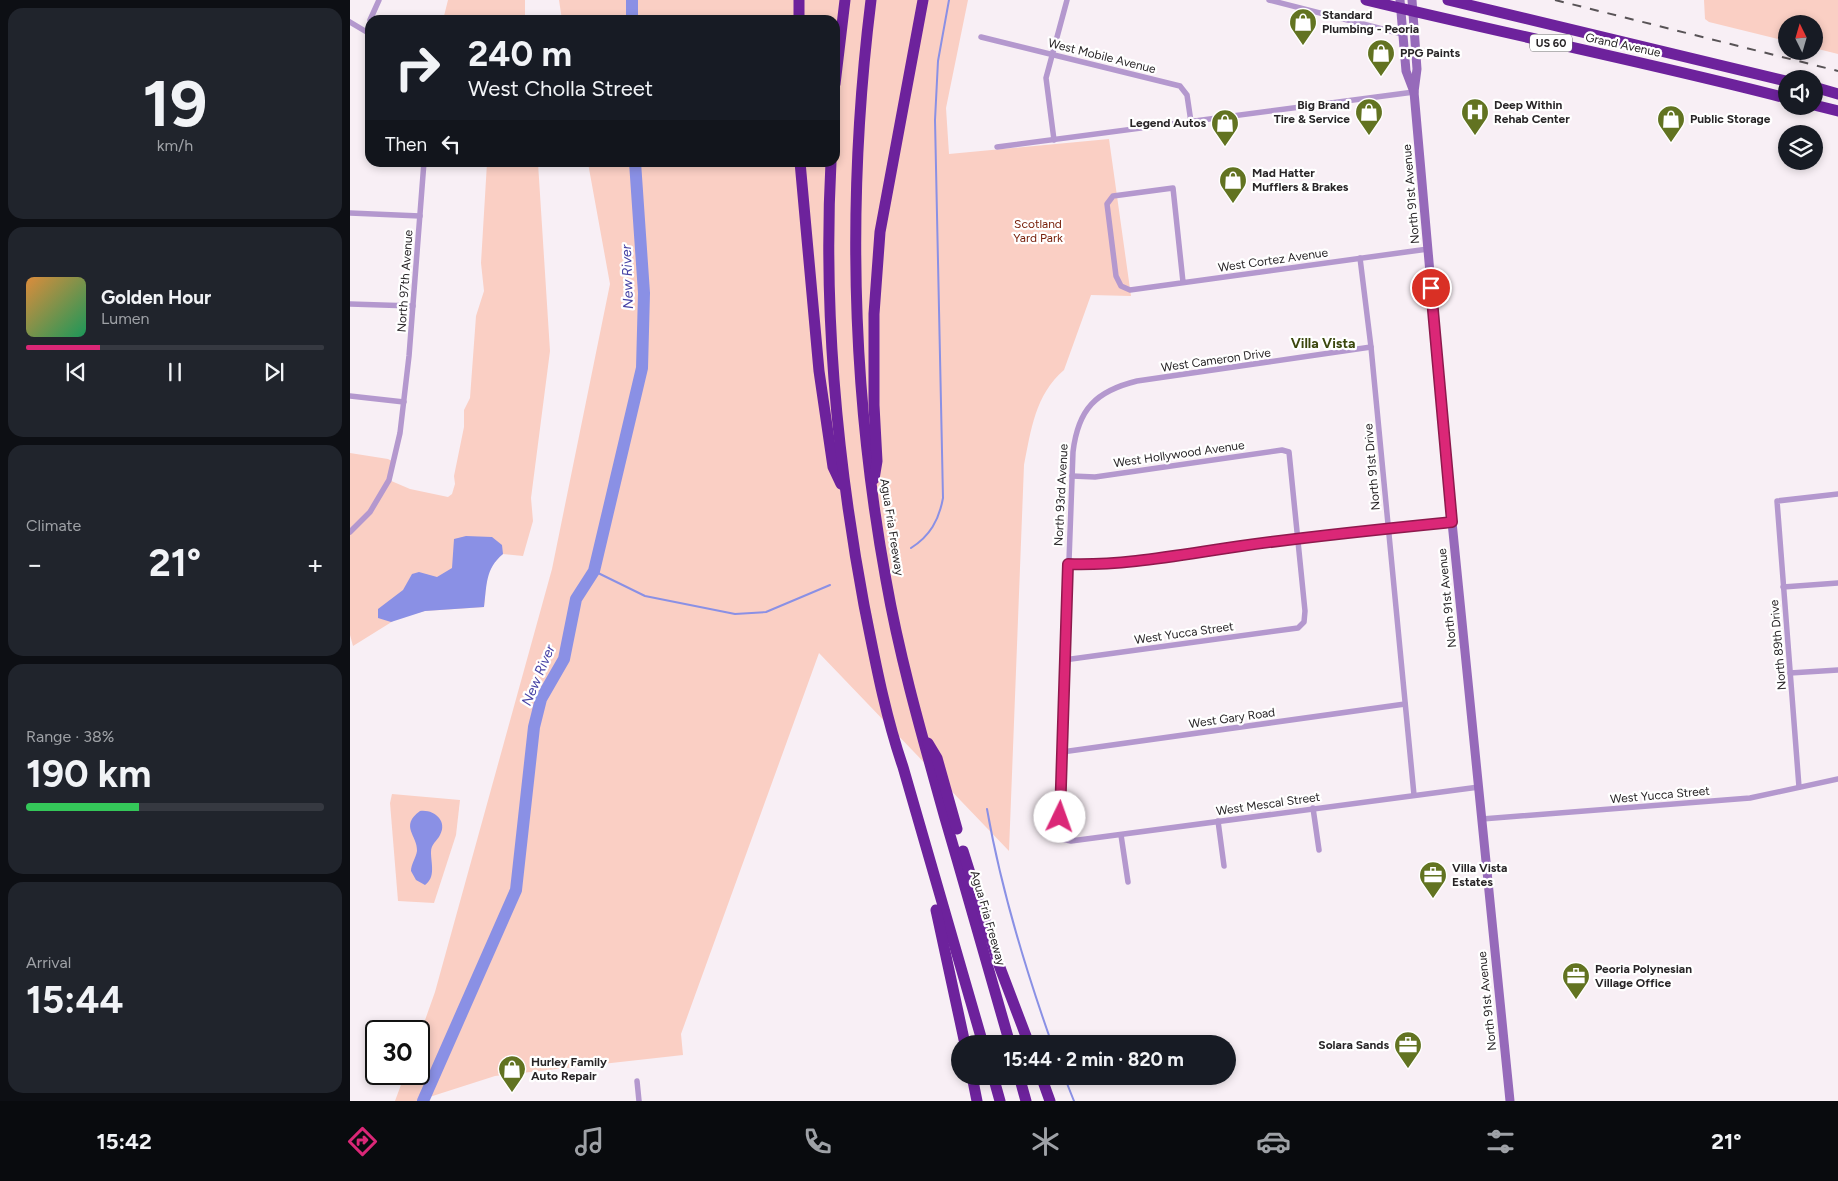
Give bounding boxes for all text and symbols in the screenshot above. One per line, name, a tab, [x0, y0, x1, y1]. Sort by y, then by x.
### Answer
shop icon: Standard Plumbing - Peoria	[1288, 7, 1318, 46]
place label: Standard Plumbing - Peoria	[1322, 8, 1419, 36]
north arrow	[1778, 15, 1822, 60]
map controls	[1778, 15, 1823, 170]
street label: Grand Avenue	[1584, 30, 1662, 60]
text: 240 m	[468, 33, 572, 75]
road number: US 60	[1530, 34, 1572, 52]
icon: right	[385, 35, 450, 100]
street label: West Mobile Avenue	[1047, 36, 1158, 76]
shop icon: PPG Paints	[1366, 38, 1396, 77]
place label: PPG Paints	[1400, 46, 1461, 60]
text: 19	[142, 64, 208, 142]
button: sound	[1778, 70, 1823, 115]
text: West Cholla Street	[468, 75, 653, 102]
shop icon: Big Brand Tire & Service	[1354, 97, 1384, 136]
hospital icon: Deep Within Rehab Center	[1460, 97, 1490, 136]
place label: Big Brand Tire & Service	[1274, 98, 1350, 126]
place label: Deep Within Rehab Center	[1494, 98, 1570, 126]
shop icon: Public Storage	[1656, 104, 1686, 143]
shop icon: Legend Autos	[1210, 108, 1240, 147]
place label: Public Storage	[1690, 112, 1771, 126]
place label: Legend Autos	[1130, 116, 1206, 130]
button: layers	[1778, 125, 1823, 170]
icon: left	[437, 130, 465, 158]
text: Then	[385, 133, 427, 156]
text: km/h	[157, 136, 193, 155]
street label: North 91st Avenue	[1400, 143, 1422, 244]
shop icon: Mad Hatter Mufflers & Brakes	[1218, 165, 1248, 204]
place label: Mad Hatter Mufflers & Brakes	[1252, 166, 1349, 194]
park label: Scotland Yard Park	[1013, 217, 1063, 245]
street label: North 97th Avenue	[394, 229, 416, 333]
water label: New River	[618, 243, 637, 310]
street label: West Cortez Avenue	[1217, 245, 1329, 275]
pin	[1410, 267, 1452, 309]
icon: arrive	[1417, 274, 1445, 302]
text: Golden Hour	[101, 286, 211, 309]
text: Lumen	[101, 309, 150, 328]
district label: Villa Vista	[1291, 335, 1355, 352]
street label: West Cameron Drive	[1160, 345, 1272, 375]
icon: previous	[62, 358, 90, 386]
icon: pause	[161, 358, 189, 386]
icon: next	[260, 358, 288, 386]
street label: North 91st Drive	[1361, 423, 1383, 511]
street label: West Hollywood Avenue	[1113, 438, 1246, 470]
street label: North 93rd Avenue	[1051, 443, 1071, 547]
street label: Agua Fria Freeway	[877, 477, 907, 577]
text: Climate	[26, 516, 81, 535]
text: 21°	[149, 540, 201, 586]
text: −	[26, 547, 43, 581]
text: +	[307, 547, 324, 581]
street label: North 91st Avenue	[1435, 547, 1459, 648]
street label: North 89th Drive	[1767, 599, 1789, 691]
street label: West Yucca Street	[1134, 619, 1235, 647]
water label: New River	[518, 641, 559, 708]
street label: West Gary Road	[1188, 705, 1276, 731]
text: Range · 38%	[26, 727, 114, 746]
text: 190 km	[26, 751, 151, 797]
street label: West Yucca Street	[1610, 784, 1711, 806]
position arrow	[1033, 790, 1085, 842]
street label: West Mescal Street	[1215, 790, 1321, 818]
office icon: Villa Vista Estates	[1418, 860, 1448, 899]
place label: Villa Vista Estates	[1452, 861, 1507, 889]
street label: Agua Fria Freeway	[968, 869, 1008, 968]
street label: North 91st Avenue	[1475, 950, 1499, 1051]
text: Arrival	[26, 953, 71, 972]
office icon: Peoria Polynesian Village Office	[1561, 961, 1591, 1000]
place label: Peoria Polynesian Village Office	[1595, 962, 1692, 990]
text: 15:44	[26, 977, 124, 1023]
speed limit sign: 30	[365, 1020, 430, 1085]
office icon: Solara Sands	[1393, 1030, 1423, 1069]
place label: Solara Sands	[1318, 1038, 1389, 1052]
text: 15:44 · 2 min · 820 m	[1003, 1048, 1184, 1071]
shop icon: Hurley Family Auto Repair	[497, 1054, 527, 1093]
place label: Hurley Family Auto Repair	[531, 1055, 607, 1083]
icon: directions	[345, 1124, 380, 1159]
icon: music	[572, 1124, 607, 1159]
icon: phone	[800, 1124, 835, 1159]
icon: climate	[1028, 1124, 1063, 1159]
icon: car	[1256, 1124, 1291, 1159]
icon: filters	[1483, 1124, 1518, 1159]
text: 15:42	[96, 1128, 152, 1155]
text: 21°	[1711, 1128, 1742, 1155]

